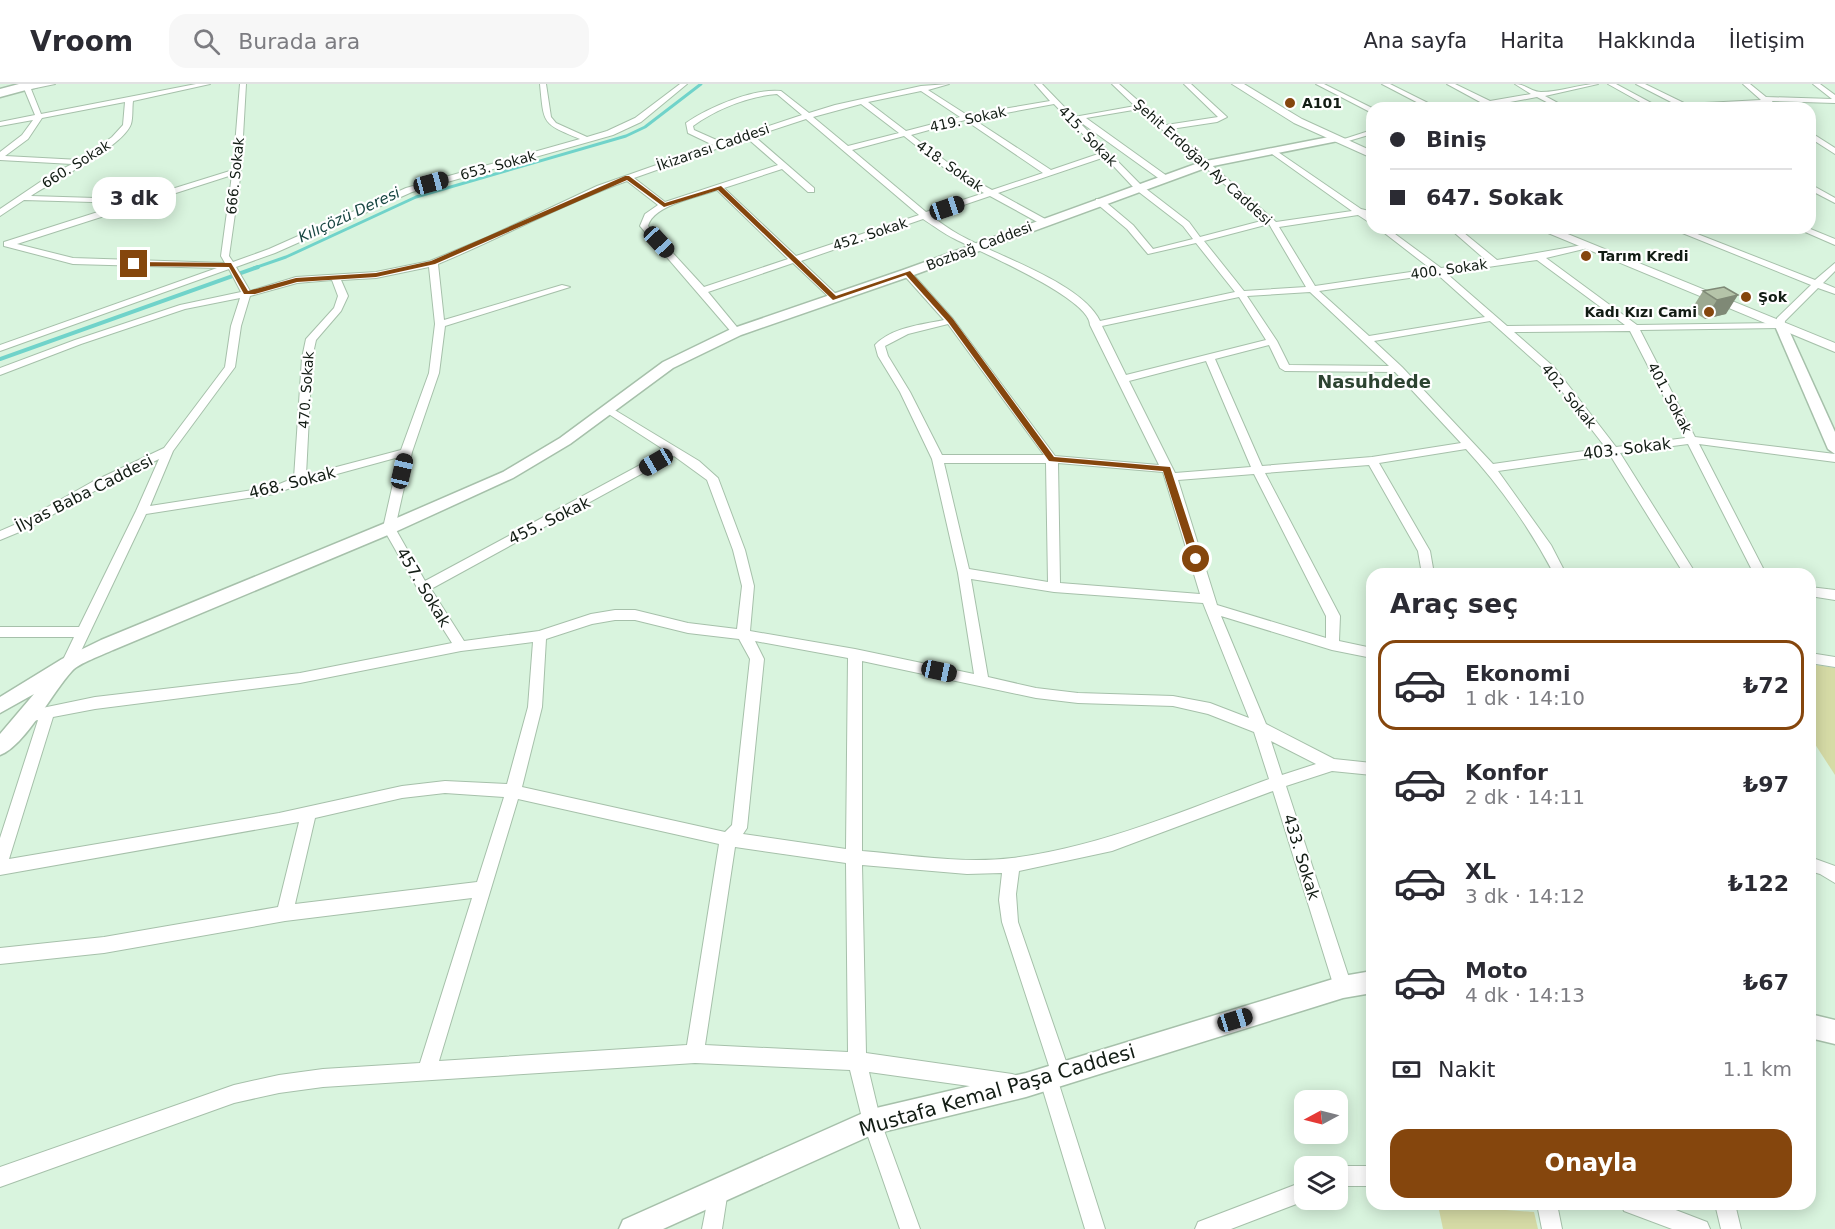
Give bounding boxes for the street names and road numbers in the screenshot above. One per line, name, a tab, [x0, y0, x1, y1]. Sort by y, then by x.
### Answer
street label: Şehit Erdoğan Ay Caddesi	[1131, 96, 1275, 228]
street label: 419. Sokak	[928, 103, 1008, 135]
street label: 415. Sokak	[1055, 103, 1121, 170]
street label: İkizarası Caddesi	[654, 119, 771, 174]
street label: 660. Sokak	[39, 136, 114, 191]
street label: 666. Sokak	[223, 136, 247, 215]
street label: 418. Sokak	[914, 137, 987, 195]
street label: 653. Sokak	[458, 147, 538, 183]
street label: 452. Sokak	[831, 214, 910, 254]
street label: Bozbağ Caddesi	[924, 218, 1034, 274]
street label: 400. Sokak	[1409, 256, 1489, 282]
street label: 470. Sokak	[295, 350, 317, 429]
street label: 401. Sokak	[1645, 360, 1696, 437]
street label: 402. Sokak	[1538, 361, 1600, 432]
street label: 403. Sokak	[1582, 434, 1673, 463]
street label: İlyas Baba Caddesi	[12, 451, 156, 536]
street label: 468. Sokak	[247, 462, 338, 502]
street label: 455. Sokak	[505, 492, 594, 548]
street label: 457. Sokak	[393, 544, 455, 631]
street label: 433. Sokak	[1279, 812, 1324, 903]
street label: Mustafa Kemal Paşa Caddesi	[856, 1039, 1138, 1141]

